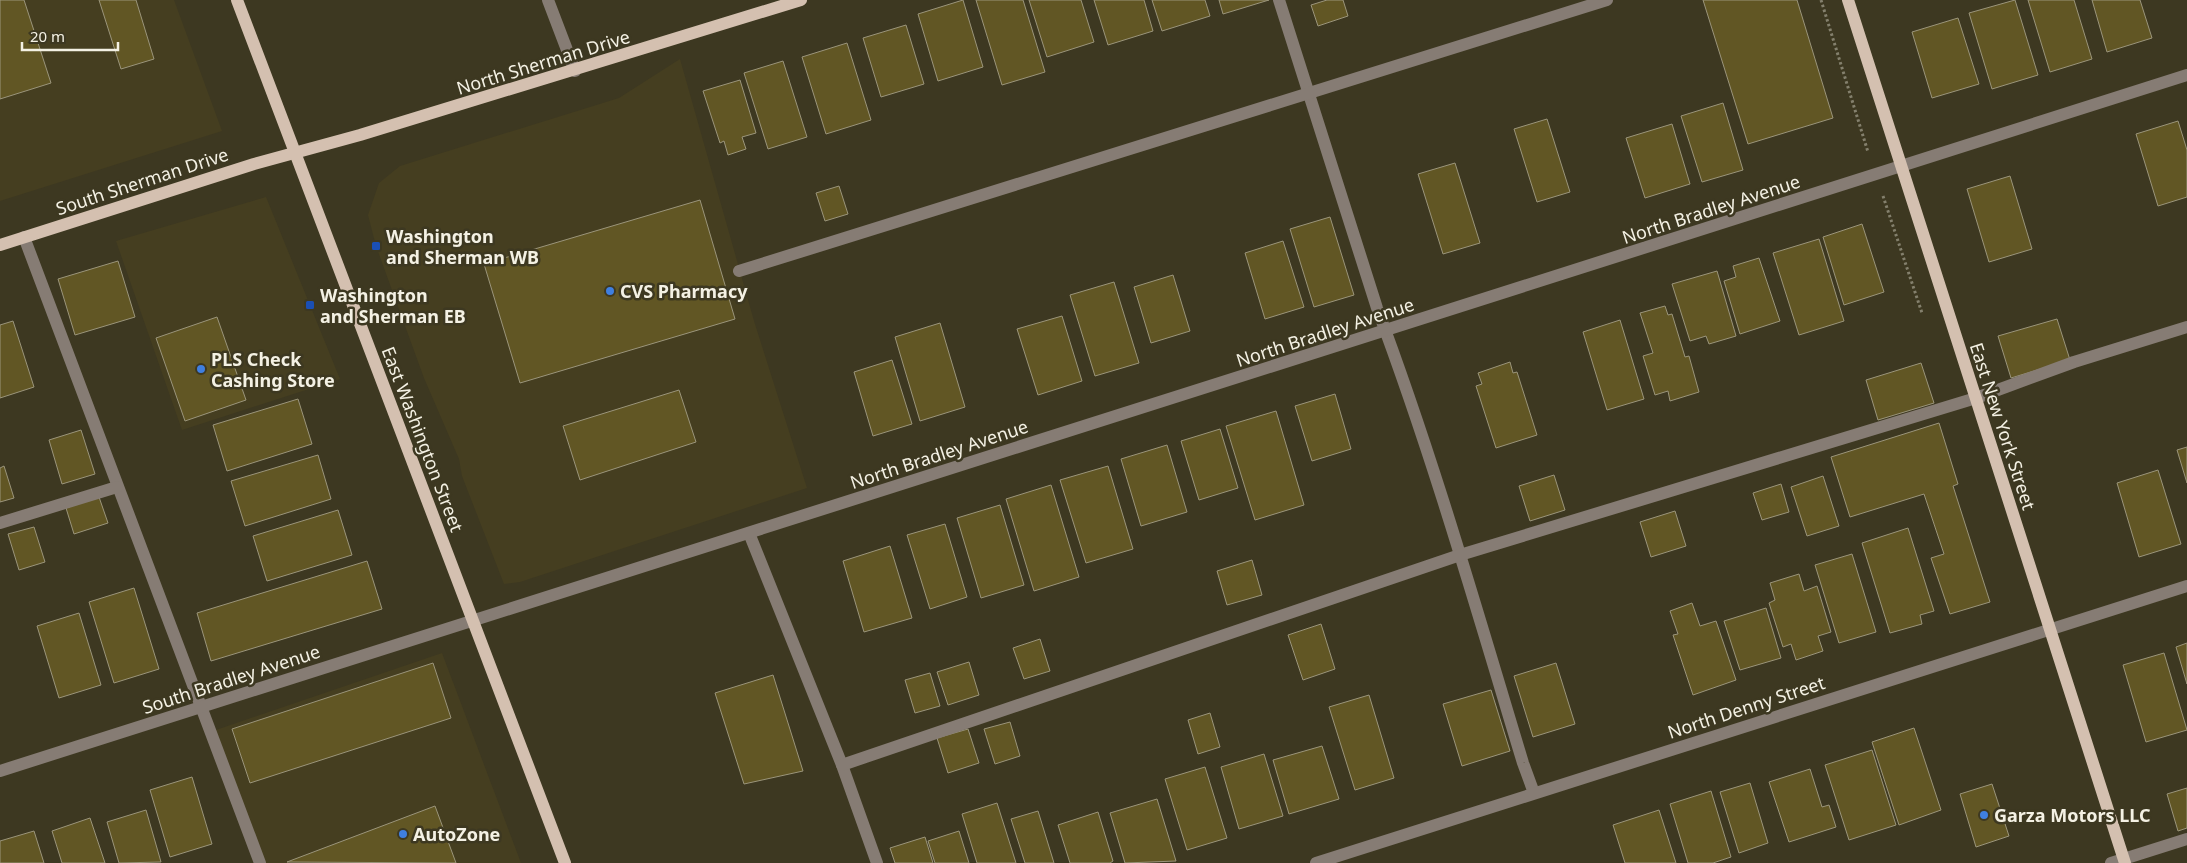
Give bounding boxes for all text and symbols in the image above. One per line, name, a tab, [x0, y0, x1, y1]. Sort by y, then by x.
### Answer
scale bar	[22, 20, 119, 52]
street label: North Sherman Drive	[453, 24, 633, 100]
text: 20 m	[30, 26, 65, 46]
street label: South Sherman Drive	[53, 142, 231, 220]
street label: North Bradley Avenue	[1619, 169, 1803, 249]
place label: Washington and Sherman WB	[386, 224, 539, 269]
marker: Washington and Sherman WB	[370, 240, 382, 252]
place label: CVS Pharmacy	[620, 279, 748, 303]
place label: Washington and Sherman EB	[320, 283, 466, 328]
marker: CVS Pharmacy	[604, 285, 616, 297]
street label: North Bradley Avenue	[1233, 292, 1417, 372]
marker: Washington and Sherman EB	[304, 299, 316, 311]
street label: East New York Street	[1965, 339, 2042, 513]
street label: East Washington Street	[377, 343, 470, 535]
place label: PLS Check Cashing Store	[211, 347, 335, 392]
marker: PLS Check Cashing Store	[195, 363, 207, 375]
street label: North Bradley Avenue	[847, 414, 1031, 494]
street label: South Bradley Avenue	[139, 639, 323, 719]
street label: North Denny Street	[1664, 670, 1828, 744]
place label: Garza Motors LLC	[1994, 803, 2151, 827]
marker: Garza Motors LLC	[1978, 809, 1990, 821]
place label: AutoZone	[413, 822, 500, 846]
marker: AutoZone	[397, 828, 409, 840]

